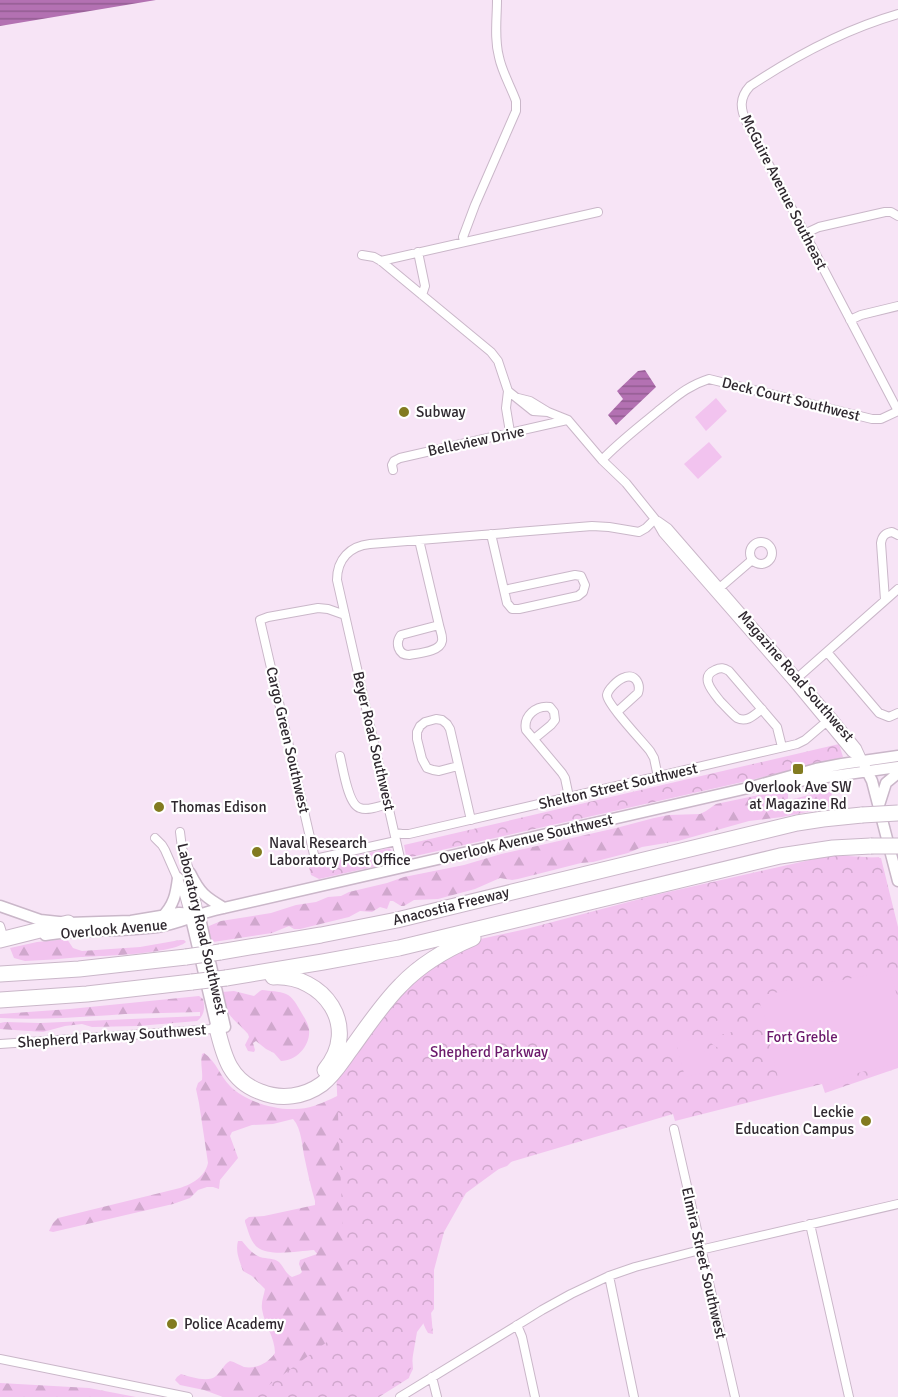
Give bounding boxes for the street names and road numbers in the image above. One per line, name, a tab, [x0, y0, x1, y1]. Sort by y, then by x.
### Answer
street label: McGuire Avenue Southeast	[737, 111, 831, 273]
street label: Deck Court Southwest	[720, 373, 862, 425]
street label: Belleview Drive	[426, 422, 526, 460]
street label: Magazine Road Southwest	[734, 607, 858, 745]
street label: Cargo Green Southwest	[262, 665, 314, 815]
street label: Beyer Road Southwest	[349, 670, 399, 812]
street label: Shelton Street Southwest	[537, 759, 699, 813]
street label: Overlook Avenue Southwest	[437, 810, 615, 868]
street label: Laboratory Road Southwest	[173, 841, 231, 1017]
street label: Anacostia Freeway	[391, 883, 511, 929]
street label: Overlook Avenue	[60, 915, 168, 943]
street label: Shepherd Parkway Southwest	[17, 1020, 207, 1052]
street label: Elmira Street Southwest	[678, 1185, 730, 1341]

